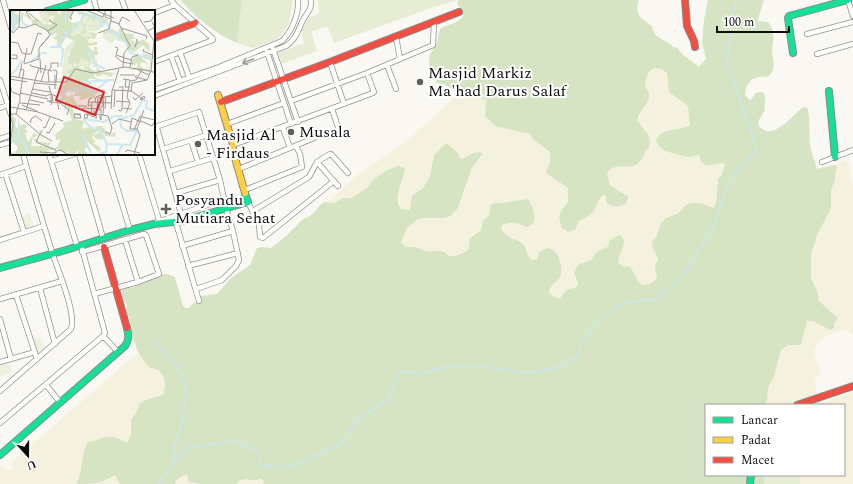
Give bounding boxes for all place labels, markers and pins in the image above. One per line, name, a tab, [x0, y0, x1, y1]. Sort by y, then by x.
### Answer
place label: Masjid Markiz Ma'had Darus Salaf	[428, 61, 568, 103]
marker: Masjid Markiz Ma'had Darus Salaf	[415, 77, 425, 87]
place label: Musala	[299, 120, 351, 144]
place label: Masjid Al - Firdaus	[206, 123, 276, 165]
marker: Musala	[286, 127, 296, 137]
marker: Masjid Al - Firdaus	[193, 139, 203, 149]
place label: Posyandu Mutiara Sehat	[175, 188, 276, 230]
marker: Posyandu Mutiara Sehat	[160, 203, 172, 215]

